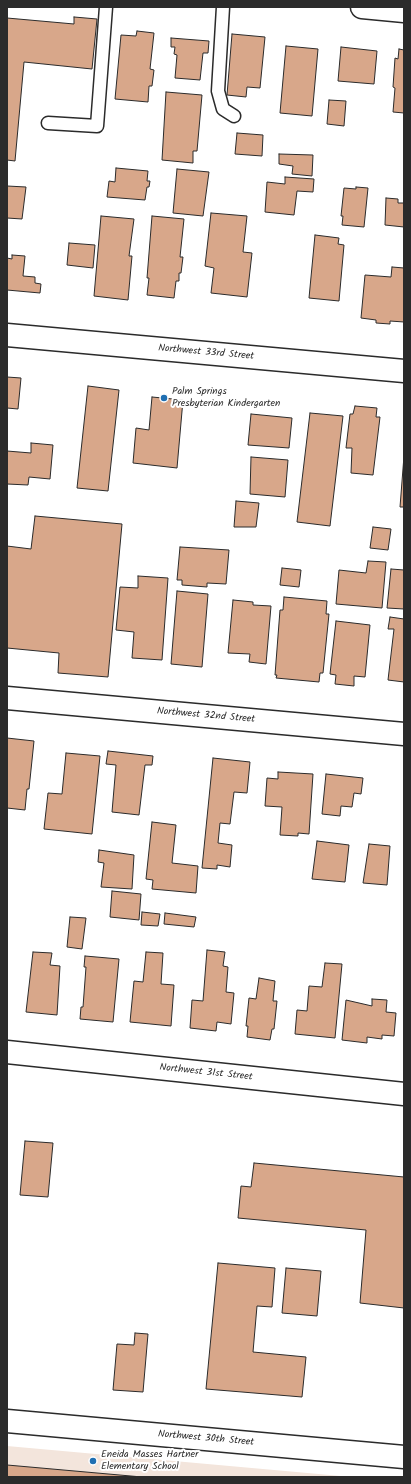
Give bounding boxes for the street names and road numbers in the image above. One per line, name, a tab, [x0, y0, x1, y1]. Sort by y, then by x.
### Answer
street label: Northwest 33rd Street	[158, 343, 254, 363]
street label: Northwest 32nd Street	[156, 706, 256, 726]
street label: Northwest 31st Street	[159, 1062, 253, 1084]
street label: Northwest 30th Street	[157, 1429, 255, 1449]

